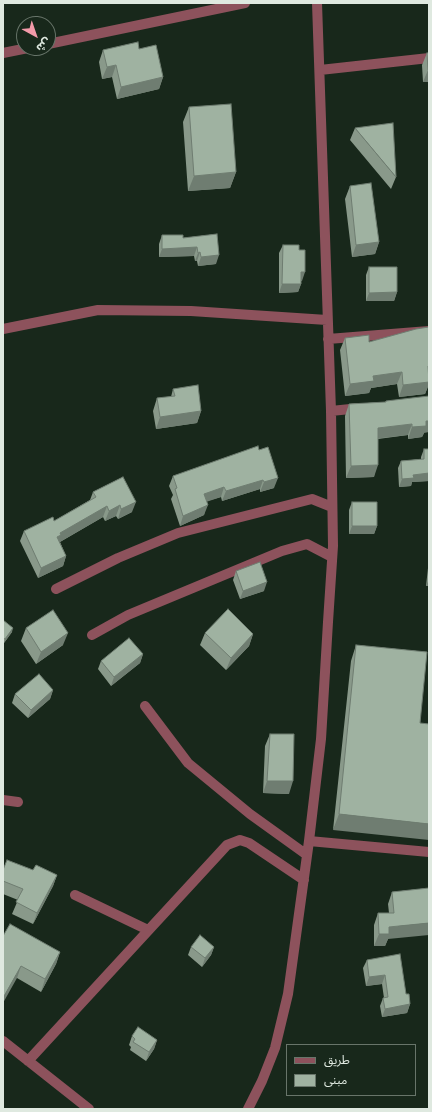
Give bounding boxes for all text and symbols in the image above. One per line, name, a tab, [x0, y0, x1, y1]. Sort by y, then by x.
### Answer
north arrow	[16, 16, 56, 56]
text: ش	[33, 35, 53, 55]
legend	[286, 1044, 416, 1096]
text: طريق	[324, 1053, 350, 1067]
text: مبنى	[324, 1073, 347, 1087]

